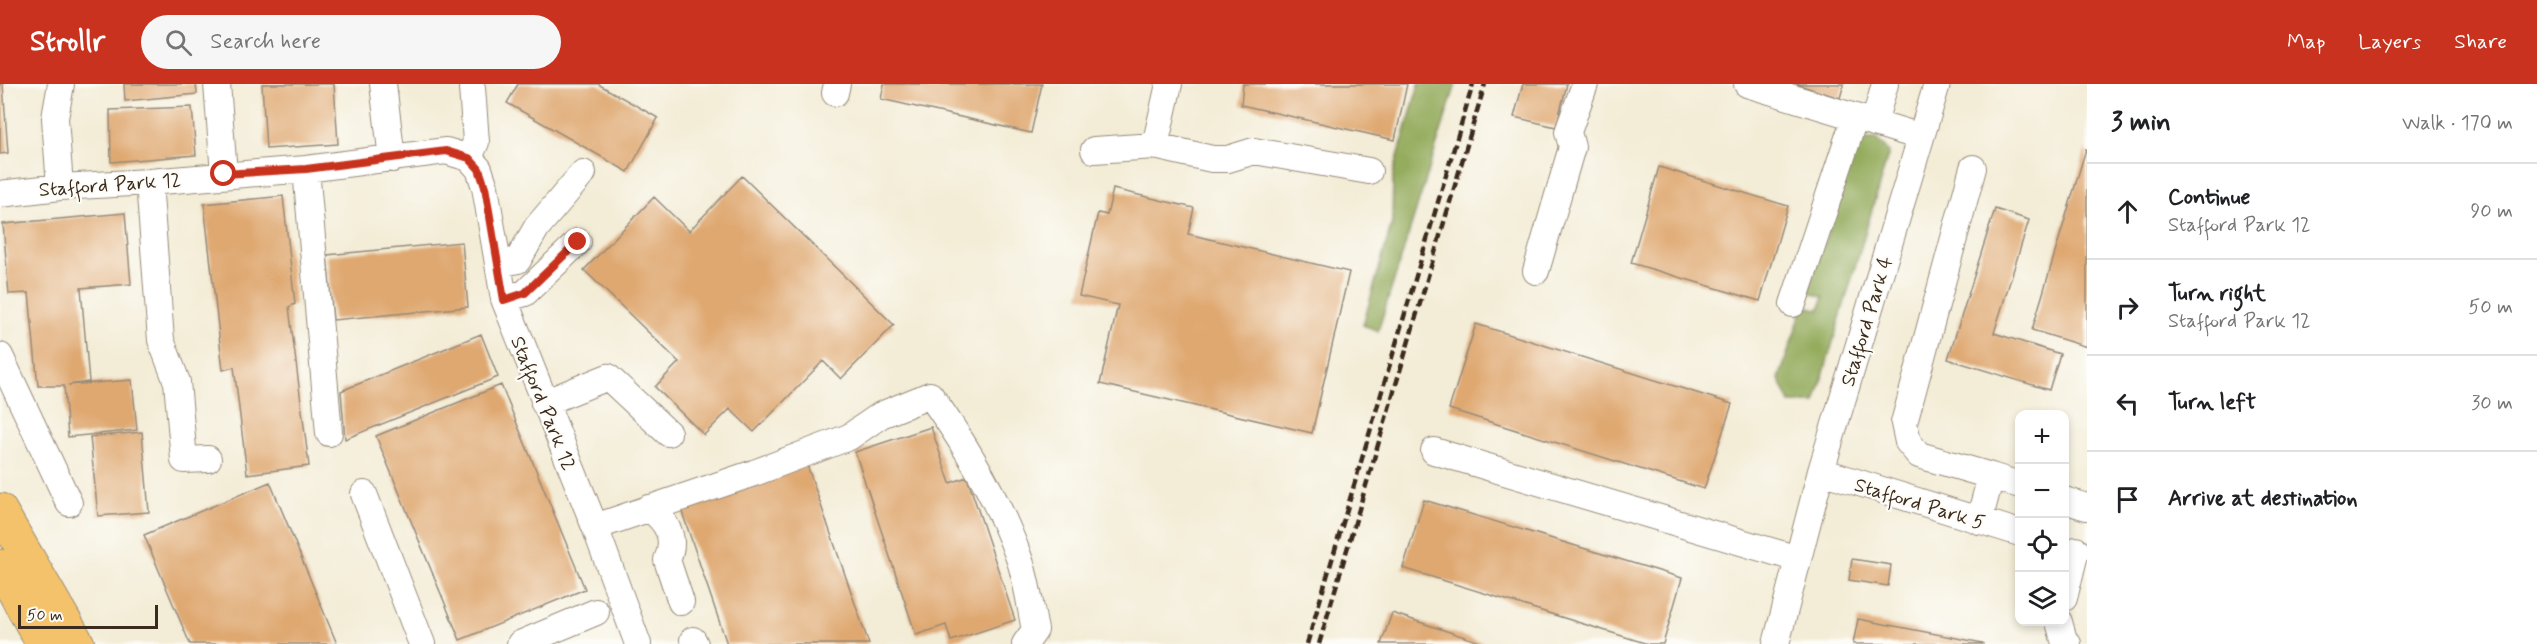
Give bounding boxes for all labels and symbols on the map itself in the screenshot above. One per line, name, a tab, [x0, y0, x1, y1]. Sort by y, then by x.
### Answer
route start	[210, 160, 236, 186]
street label: Stafford Park 12	[38, 167, 182, 206]
route end	[564, 228, 590, 254]
street label: Stafford Park 4	[1835, 253, 1902, 390]
street label: Stafford Park 12	[502, 332, 582, 475]
street label: Stafford Park 5	[1850, 472, 1988, 539]
scale bar	[18, 602, 158, 630]

